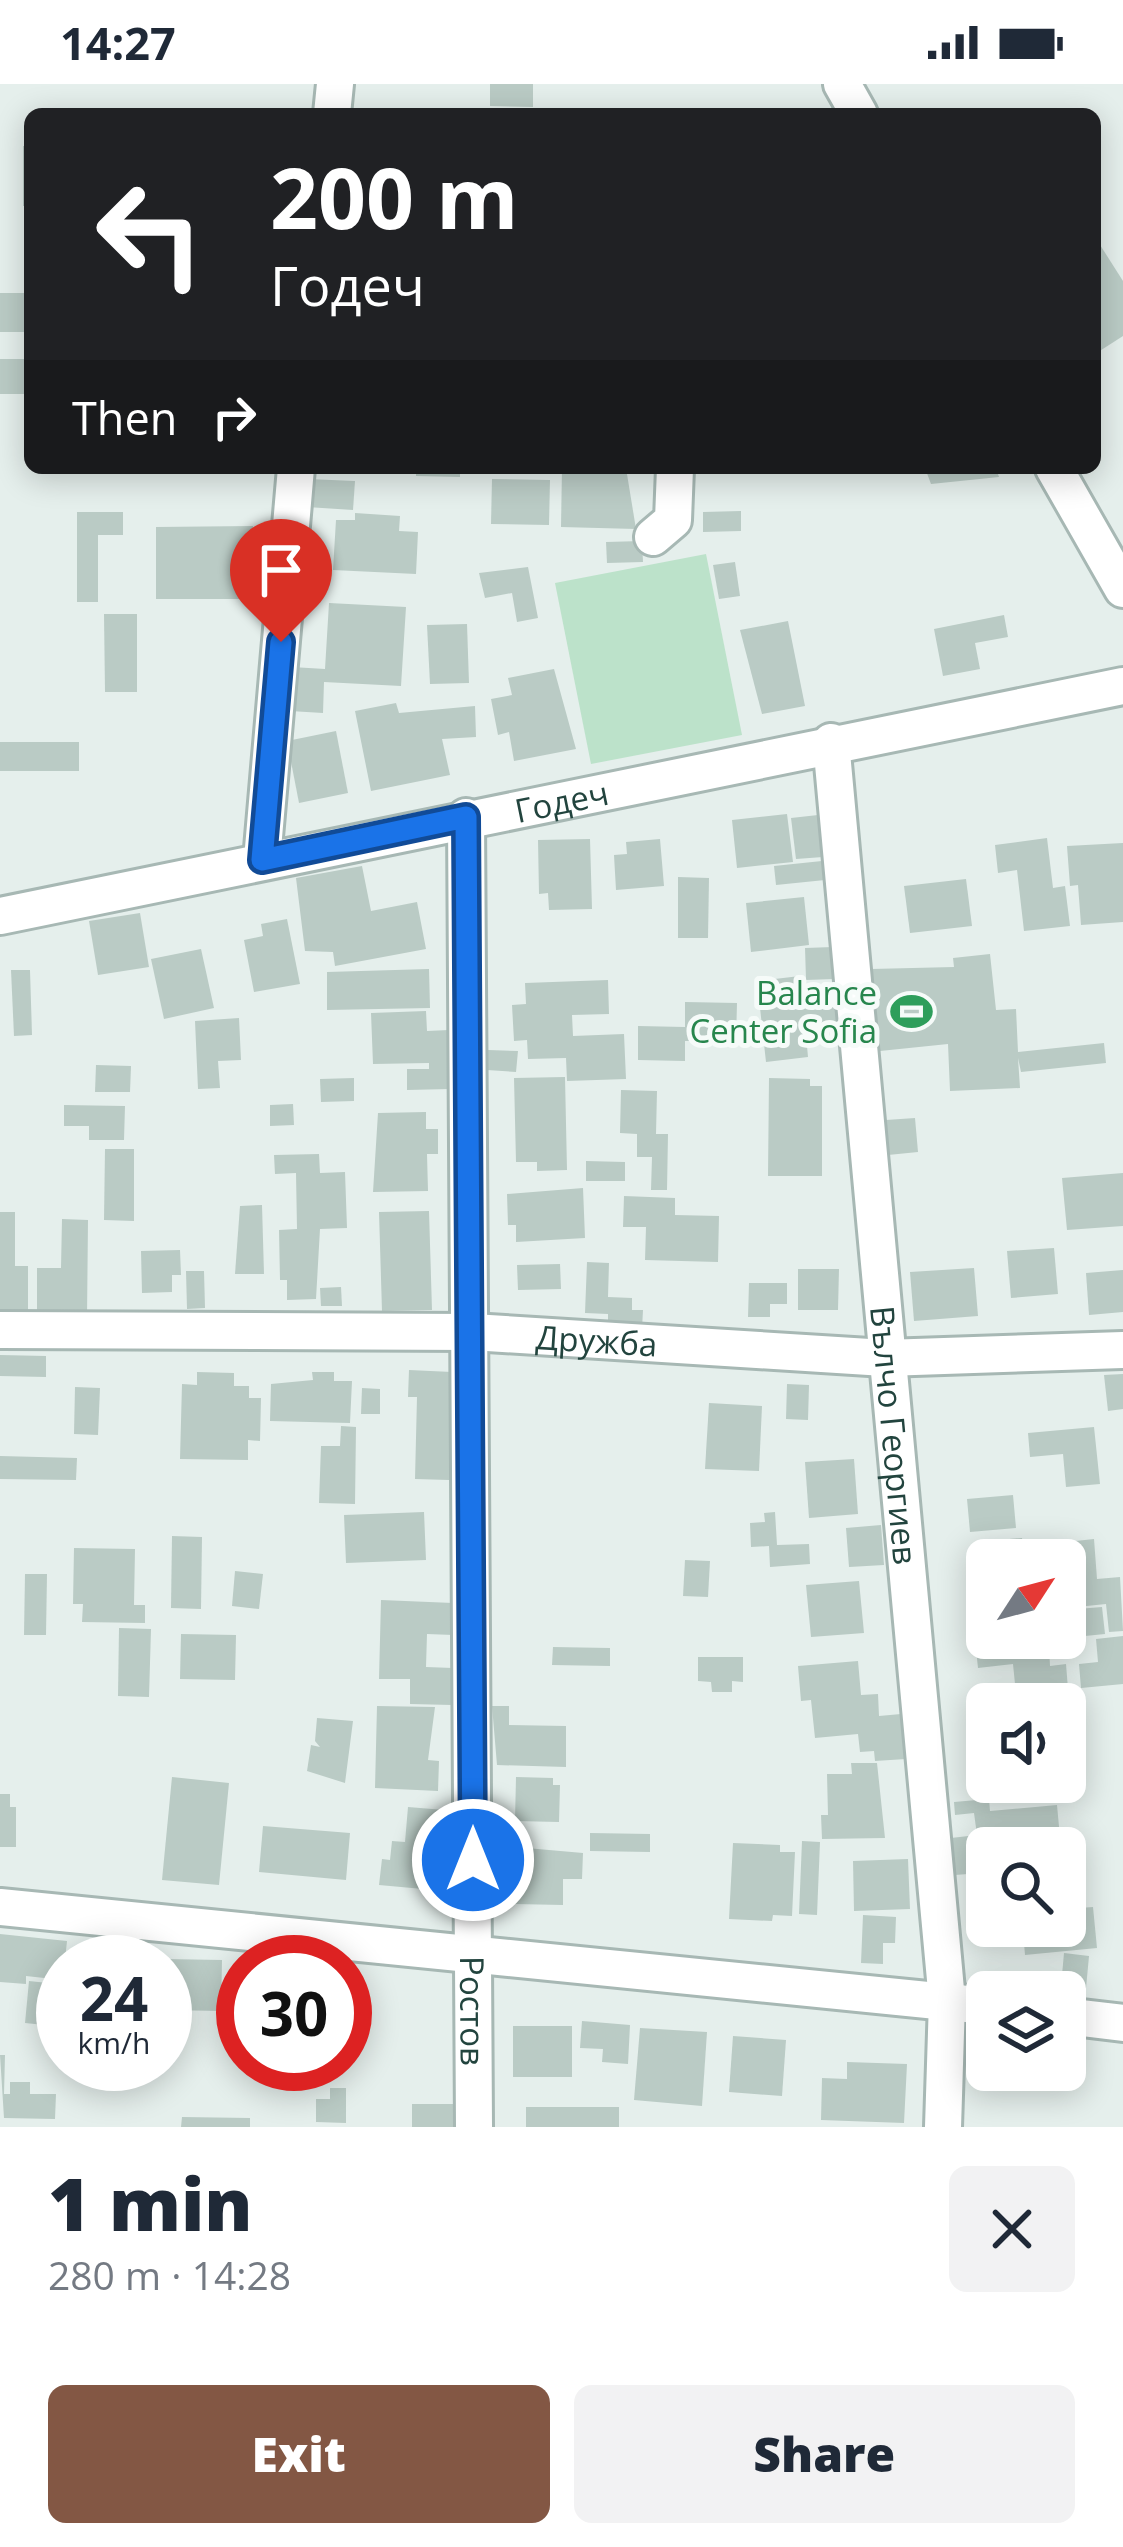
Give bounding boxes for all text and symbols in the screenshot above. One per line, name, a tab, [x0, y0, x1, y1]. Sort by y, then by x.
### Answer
text: 14:27	[60, 12, 176, 73]
text: 200 m	[270, 139, 518, 254]
icon: left	[72, 156, 228, 312]
text: Годеч	[270, 248, 425, 322]
icon: right	[201, 384, 267, 450]
text: Then	[72, 387, 177, 448]
pin	[230, 519, 332, 642]
icon: arrive	[248, 537, 314, 603]
street label: Годеч	[511, 770, 612, 833]
place label: Balance Center Sofia	[689, 970, 877, 1053]
sports icon: Balance Center Sofia	[888, 988, 934, 1034]
street label: Вълчо Георгиев	[861, 1304, 929, 1566]
street label: Дружба	[535, 1314, 659, 1366]
north arrow	[966, 1539, 1086, 1659]
map controls	[966, 1539, 1086, 2091]
button: sound	[966, 1683, 1086, 1803]
position arrow	[410, 1797, 536, 1923]
button: search	[966, 1827, 1086, 1947]
speed limit sign: 30	[216, 1935, 372, 2091]
street label: Ростов	[450, 1956, 496, 2066]
text: 24	[80, 1957, 148, 2039]
button: layers	[966, 1971, 1086, 2091]
text: km/h	[78, 2022, 150, 2063]
text: 1 min	[48, 2154, 253, 2252]
button: close	[949, 2166, 1075, 2292]
text: 280 m · 14:28	[48, 2248, 291, 2301]
button: Exit	[48, 2385, 550, 2523]
button: Share	[574, 2385, 1075, 2523]

